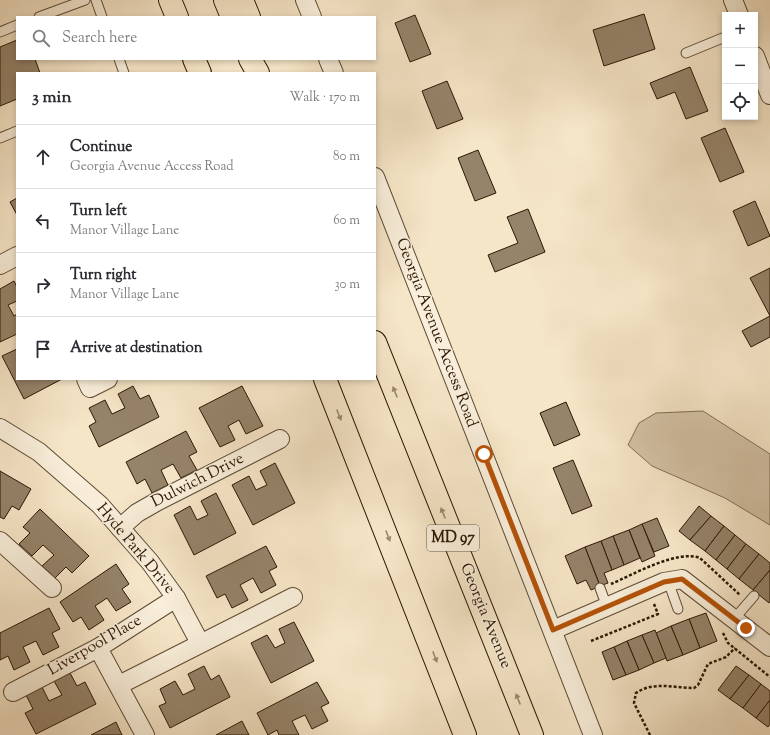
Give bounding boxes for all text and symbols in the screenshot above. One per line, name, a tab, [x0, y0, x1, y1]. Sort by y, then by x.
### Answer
map controls	[722, 12, 758, 120]
button: +	[722, 12, 758, 48]
search box	[16, 16, 376, 60]
icon: search	[30, 27, 52, 49]
text: Search here	[62, 28, 137, 49]
button: −	[722, 48, 758, 84]
button: locate	[722, 84, 758, 120]
text: 3 min	[32, 86, 71, 110]
text: Walk · 170 m	[290, 89, 360, 107]
text: Continue	[70, 137, 132, 158]
icon: ahead	[32, 146, 54, 168]
text: 80 m	[333, 148, 360, 166]
text: Georgia Avenue Access Road	[70, 158, 234, 176]
text: Turn left	[70, 201, 127, 222]
icon: left	[32, 210, 54, 232]
text: 60 m	[333, 212, 360, 230]
text: Manor Village Lane	[70, 222, 179, 240]
street label: Georgia Avenue Access Road	[389, 235, 483, 431]
text: Turn right	[70, 265, 136, 286]
icon: right	[32, 274, 54, 296]
text: 30 m	[334, 276, 360, 294]
text: Manor Village Lane	[70, 286, 179, 304]
icon: arrive	[32, 338, 54, 360]
text: Arrive at destination	[70, 338, 203, 359]
one-way arrow	[392, 387, 398, 398]
one-way arrow	[337, 410, 343, 422]
route start	[475, 445, 493, 463]
street label: Dulwich Drive	[148, 448, 248, 514]
street label: Hyde Park Drive	[90, 498, 180, 600]
one-way arrow	[440, 507, 446, 519]
road number: MD 97	[427, 525, 479, 551]
one-way arrow	[385, 530, 391, 542]
street label: Georgia Avenue	[453, 560, 517, 672]
street label: Liverpool Place	[44, 610, 146, 682]
route end	[737, 619, 755, 637]
one-way arrow	[432, 652, 438, 664]
one-way arrow	[514, 692, 520, 704]

